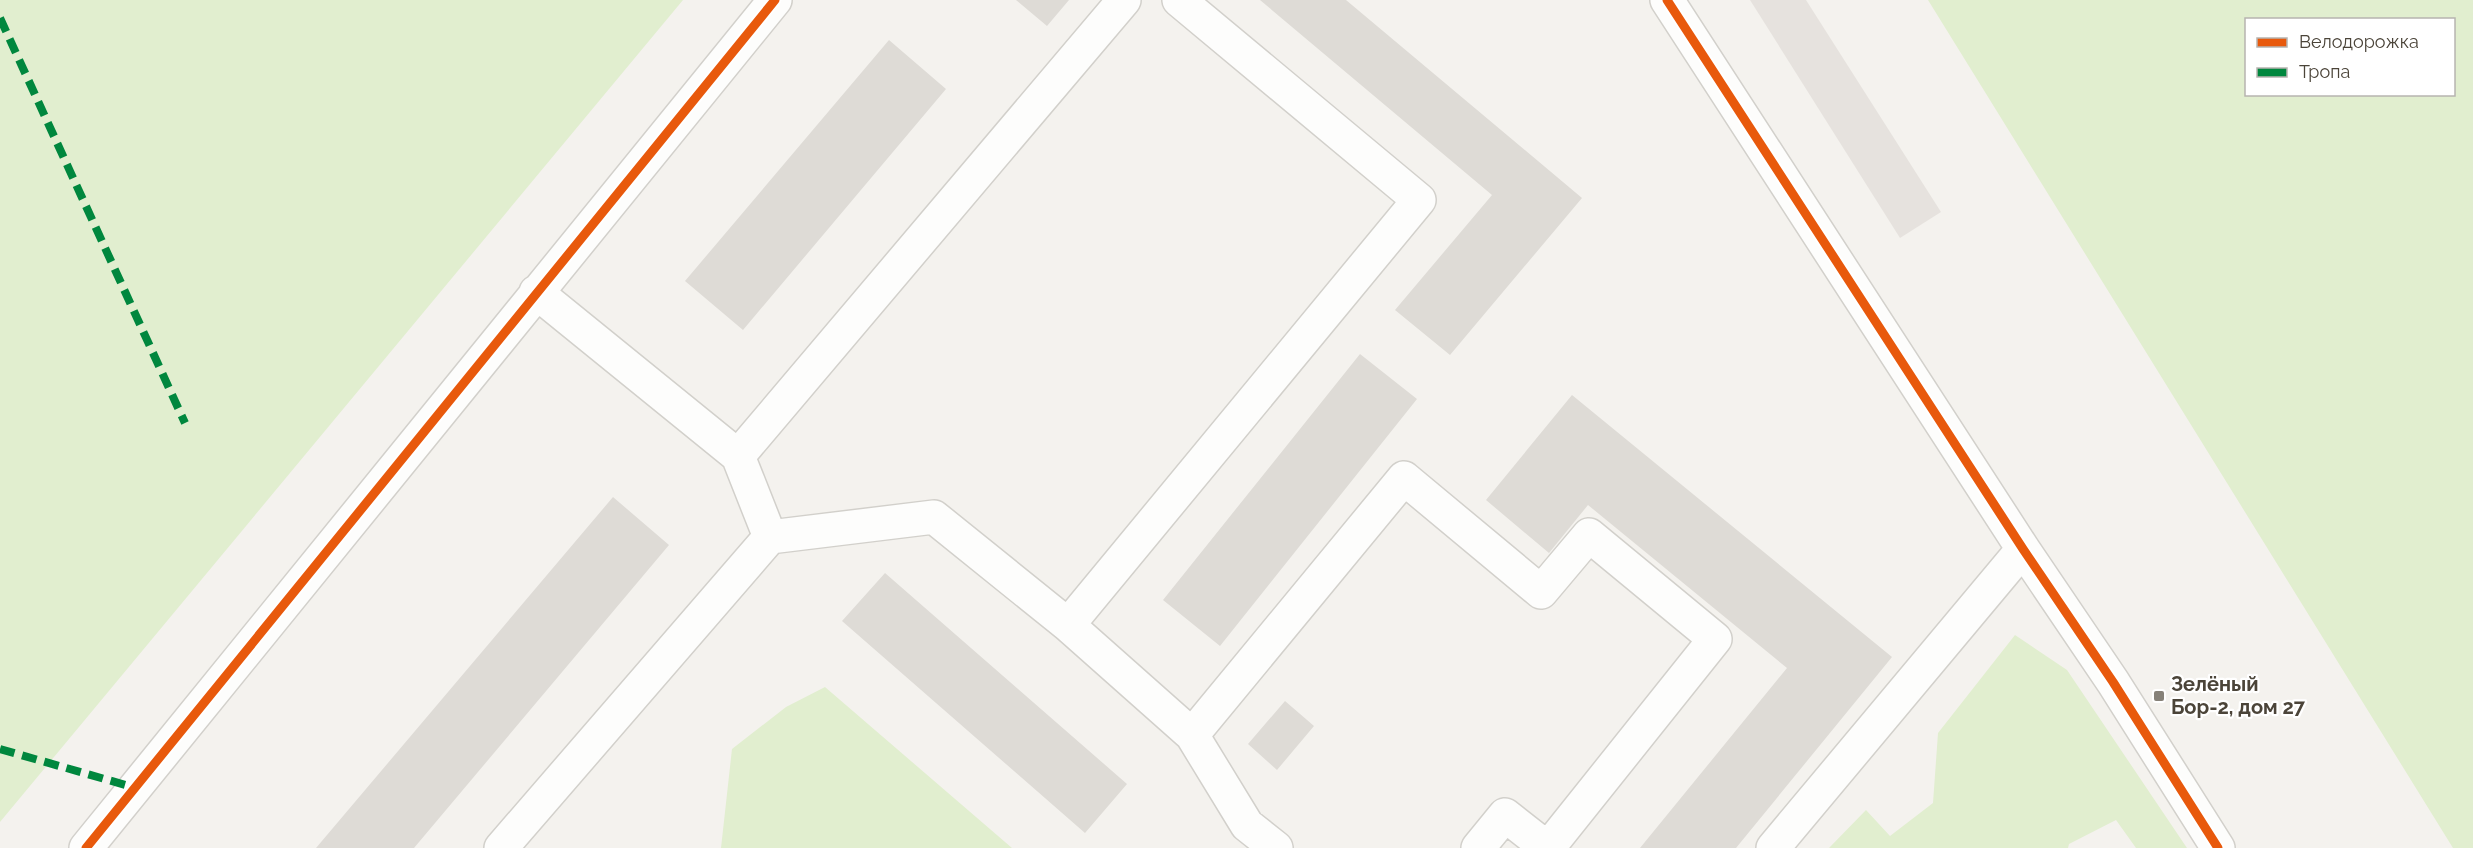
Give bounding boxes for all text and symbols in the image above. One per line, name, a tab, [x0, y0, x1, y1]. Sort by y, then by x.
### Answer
legend	[2245, 18, 2455, 96]
text: Велодорожка	[2299, 31, 2419, 52]
text: Тропа	[2299, 61, 2350, 82]
place label: Зелёный Бор-2, дом 27	[2171, 672, 2306, 719]
marker: Зелёный Бор-2, дом 27	[2152, 689, 2166, 703]

